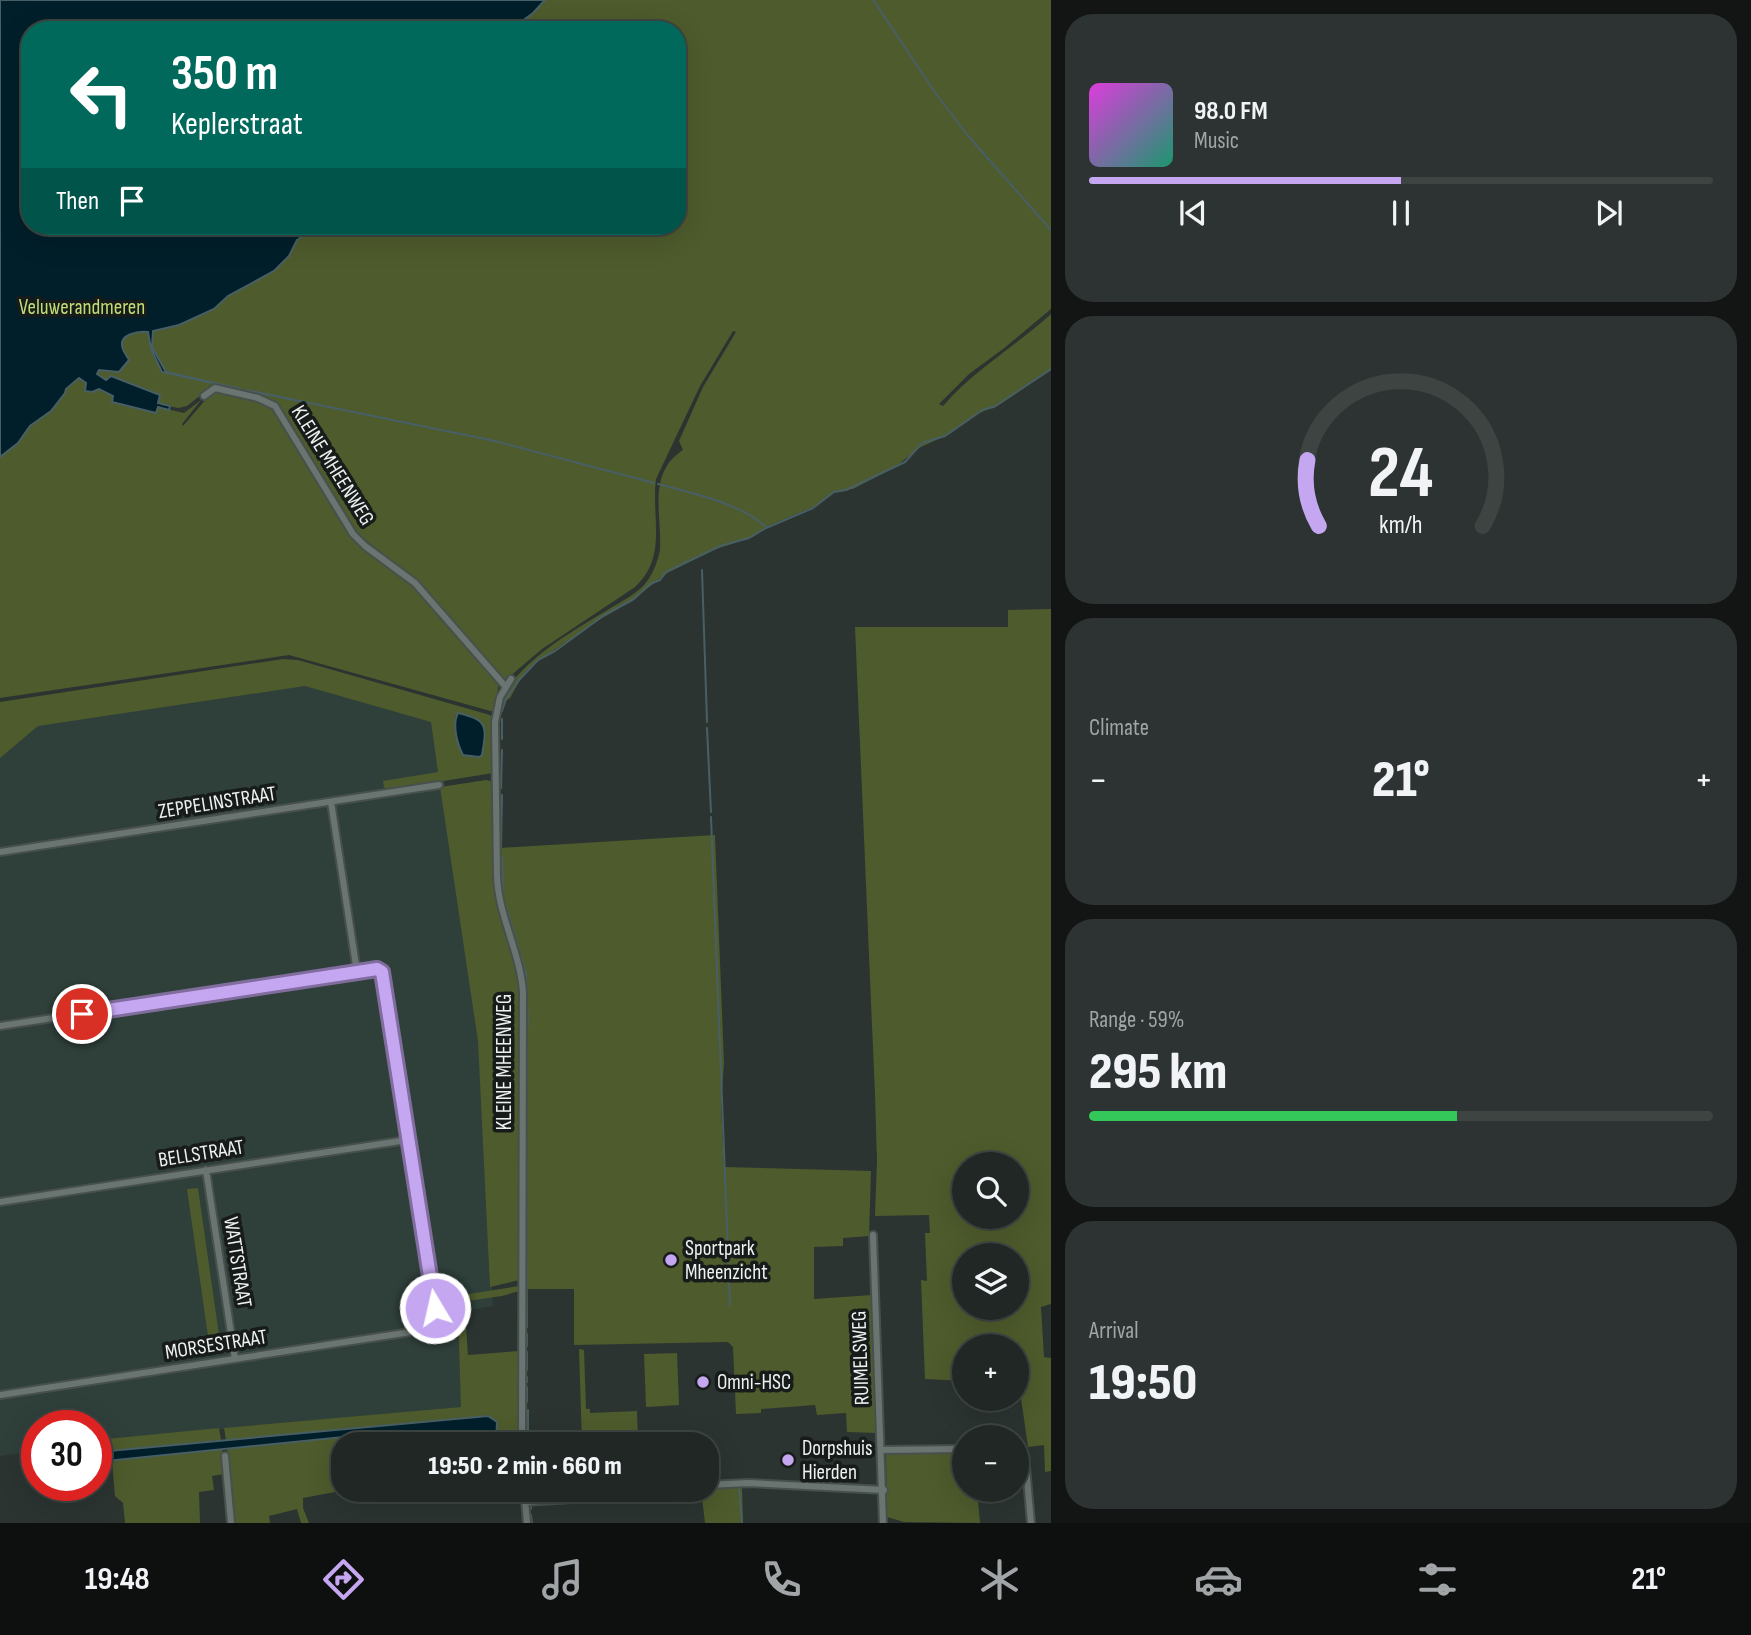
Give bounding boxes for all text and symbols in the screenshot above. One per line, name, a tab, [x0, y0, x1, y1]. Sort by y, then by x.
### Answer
text: 350 m	[171, 45, 278, 104]
icon: left	[56, 49, 147, 140]
text: 98.0 FM	[1194, 96, 1268, 127]
text: Keplerstraat	[171, 105, 303, 144]
text: Music	[1194, 127, 1239, 155]
icon: arrive	[113, 182, 151, 220]
text: Then	[56, 186, 99, 217]
icon: previous	[1174, 194, 1212, 232]
icon: pause	[1382, 194, 1420, 232]
icon: next	[1590, 194, 1628, 232]
park label: Veluwerandmeren	[19, 295, 145, 320]
street label: KLEINE MHEENWEG	[286, 401, 379, 530]
text: 24	[1368, 430, 1434, 518]
text: km/h	[1379, 509, 1423, 540]
text: Climate	[1089, 714, 1149, 742]
text: 21°	[1372, 749, 1430, 812]
text: −	[1089, 758, 1108, 803]
text: +	[1694, 758, 1713, 803]
street label: ZEPPELINSTRAAT	[156, 781, 278, 824]
pin	[52, 984, 112, 1044]
street label: KLEINE MHEENWEG	[492, 994, 517, 1130]
icon: arrive	[63, 995, 101, 1033]
text: Range · 59%	[1089, 1006, 1184, 1034]
text: 295 km	[1089, 1041, 1227, 1104]
street label: BELLSTRAAT	[156, 1134, 246, 1173]
map controls	[952, 1152, 1029, 1502]
button: search	[952, 1152, 1029, 1229]
street label: WATTSTRAAT	[218, 1215, 257, 1310]
place label: Sportpark Mheenzicht	[685, 1236, 768, 1285]
button: layers	[952, 1243, 1029, 1320]
marker: Sportpark Mheenzicht	[663, 1252, 679, 1268]
position arrow	[398, 1271, 472, 1345]
street label: RUIMELSWEG	[846, 1310, 875, 1406]
text: Arrival	[1089, 1317, 1138, 1345]
street label: MORSESTRAAT	[163, 1324, 269, 1365]
button: +	[952, 1334, 1029, 1411]
text: 19:50	[1089, 1352, 1197, 1415]
place label: Omni-HSC	[717, 1370, 791, 1395]
marker: Omni-HSC	[695, 1374, 711, 1390]
speed limit sign: 30	[21, 1410, 112, 1501]
button: −	[952, 1425, 1029, 1502]
place label: Dorpshuis Hierden	[802, 1436, 873, 1485]
text: 19:50 · 2 min · 660 m	[428, 1451, 622, 1482]
marker: Dorpshuis Hierden	[780, 1452, 796, 1468]
icon: directions	[319, 1555, 368, 1604]
icon: music	[538, 1555, 587, 1604]
icon: phone	[757, 1555, 806, 1604]
icon: climate	[975, 1555, 1024, 1604]
icon: car	[1194, 1555, 1243, 1604]
icon: filters	[1413, 1555, 1462, 1604]
text: 19:48	[85, 1560, 150, 1599]
text: 21°	[1631, 1560, 1666, 1599]

